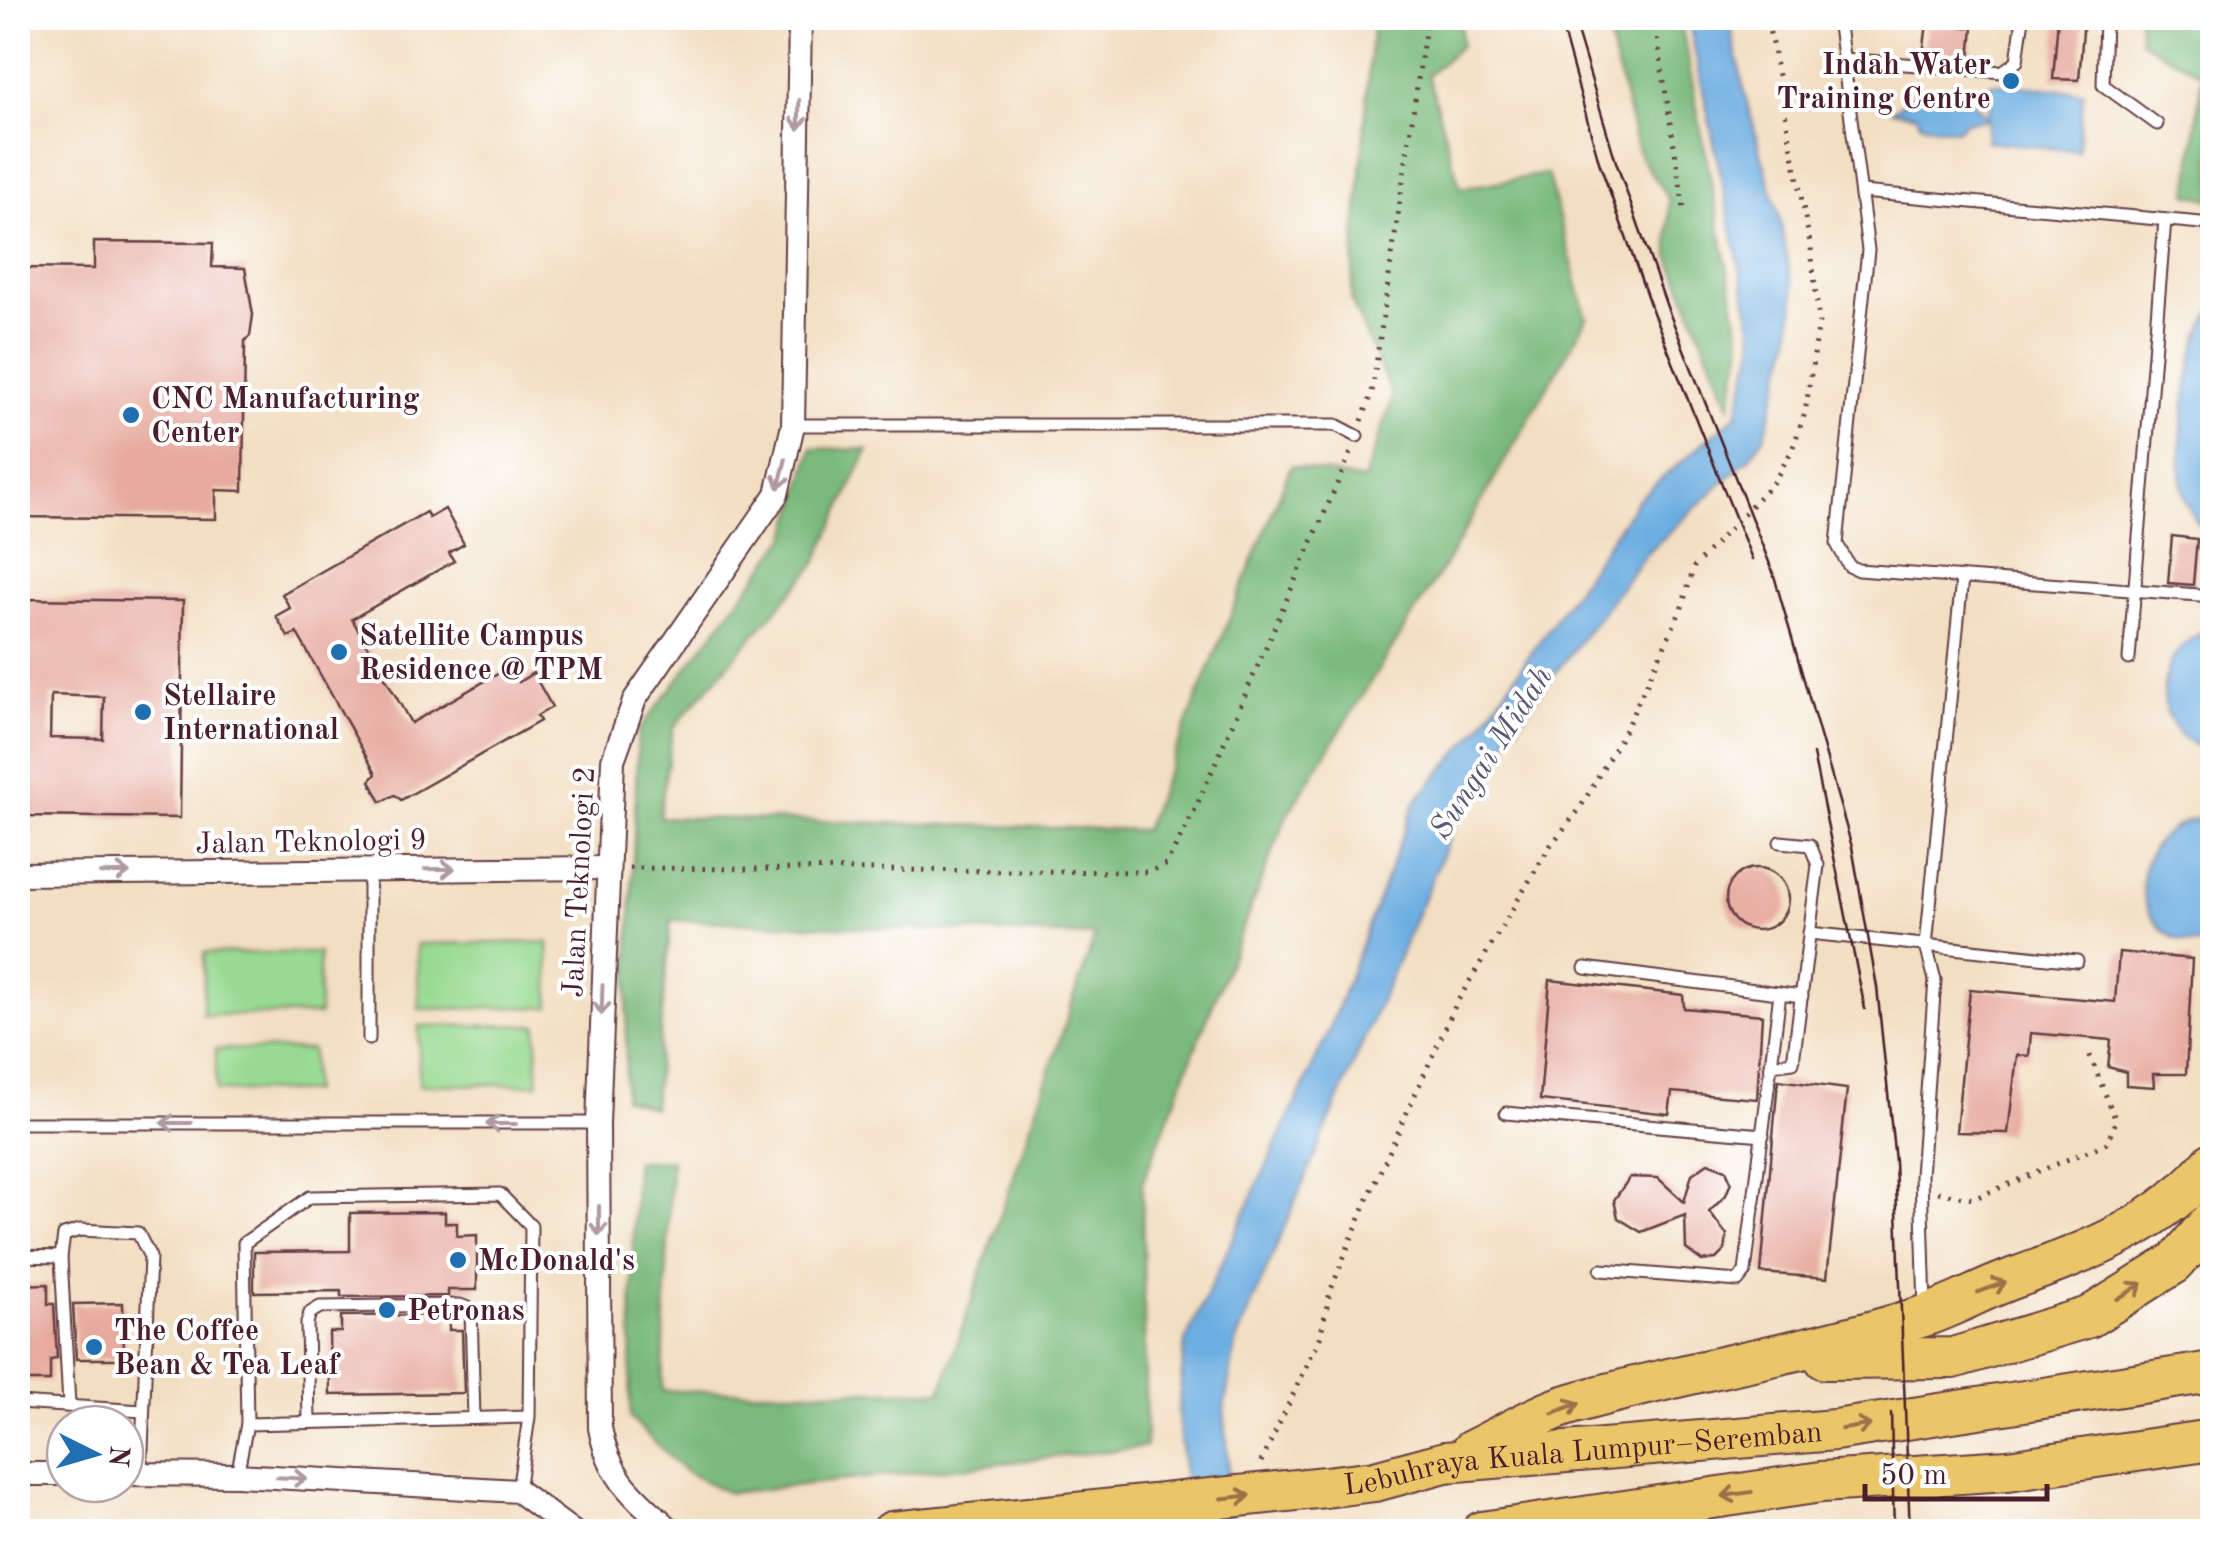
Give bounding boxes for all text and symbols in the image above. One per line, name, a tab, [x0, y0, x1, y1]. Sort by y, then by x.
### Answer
place label: Indah Water Training Centre	[1776, 51, 1991, 115]
marker: Indah Water Training Centre	[2000, 70, 2022, 92]
one-way arrow	[789, 98, 808, 130]
place label: CNC Manufacturing Center	[151, 385, 420, 449]
marker: CNC Manufacturing Center	[120, 404, 142, 426]
one-way arrow	[772, 457, 790, 489]
place label: Satellite Campus Residence @ TPM	[359, 622, 603, 686]
marker: Satellite Campus Residence @ TPM	[328, 641, 350, 663]
water label: Sungai Midah	[1425, 662, 1560, 846]
place label: Stellaire International	[163, 682, 339, 746]
marker: Stellaire International	[132, 701, 154, 723]
street label: Jalan Teknologi 2	[559, 766, 601, 998]
street label: Jalan Teknologi 9	[195, 826, 427, 860]
one-way arrow	[423, 860, 455, 879]
one-way arrow	[98, 864, 130, 882]
one-way arrow	[592, 983, 611, 1015]
one-way arrow	[160, 1114, 192, 1132]
one-way arrow	[485, 1114, 518, 1134]
one-way arrow	[590, 1204, 608, 1236]
place label: McDonald's	[478, 1247, 635, 1277]
marker: McDonald's	[447, 1249, 469, 1271]
one-way arrow	[1976, 1277, 2007, 1295]
one-way arrow	[2116, 1280, 2144, 1301]
place label: Petronas	[407, 1297, 525, 1327]
marker: Petronas	[376, 1299, 398, 1321]
place label: The Coffee Bean & Tea Leaf	[114, 1317, 342, 1381]
marker: The Coffee Bean & Tea Leaf	[83, 1336, 105, 1358]
one-way arrow	[1549, 1398, 1580, 1416]
north arrow	[45, 1404, 145, 1504]
one-way arrow	[1839, 1417, 1872, 1435]
street label: Lebuhraya Kuala Lumpur–Seremban	[1342, 1418, 1824, 1502]
scale bar	[1865, 1439, 2048, 1501]
text: N	[102, 1444, 132, 1468]
text: 50 m	[1880, 1461, 1947, 1491]
one-way arrow	[276, 1469, 308, 1488]
one-way arrow	[1721, 1486, 1753, 1504]
one-way arrow	[1220, 1487, 1252, 1506]

